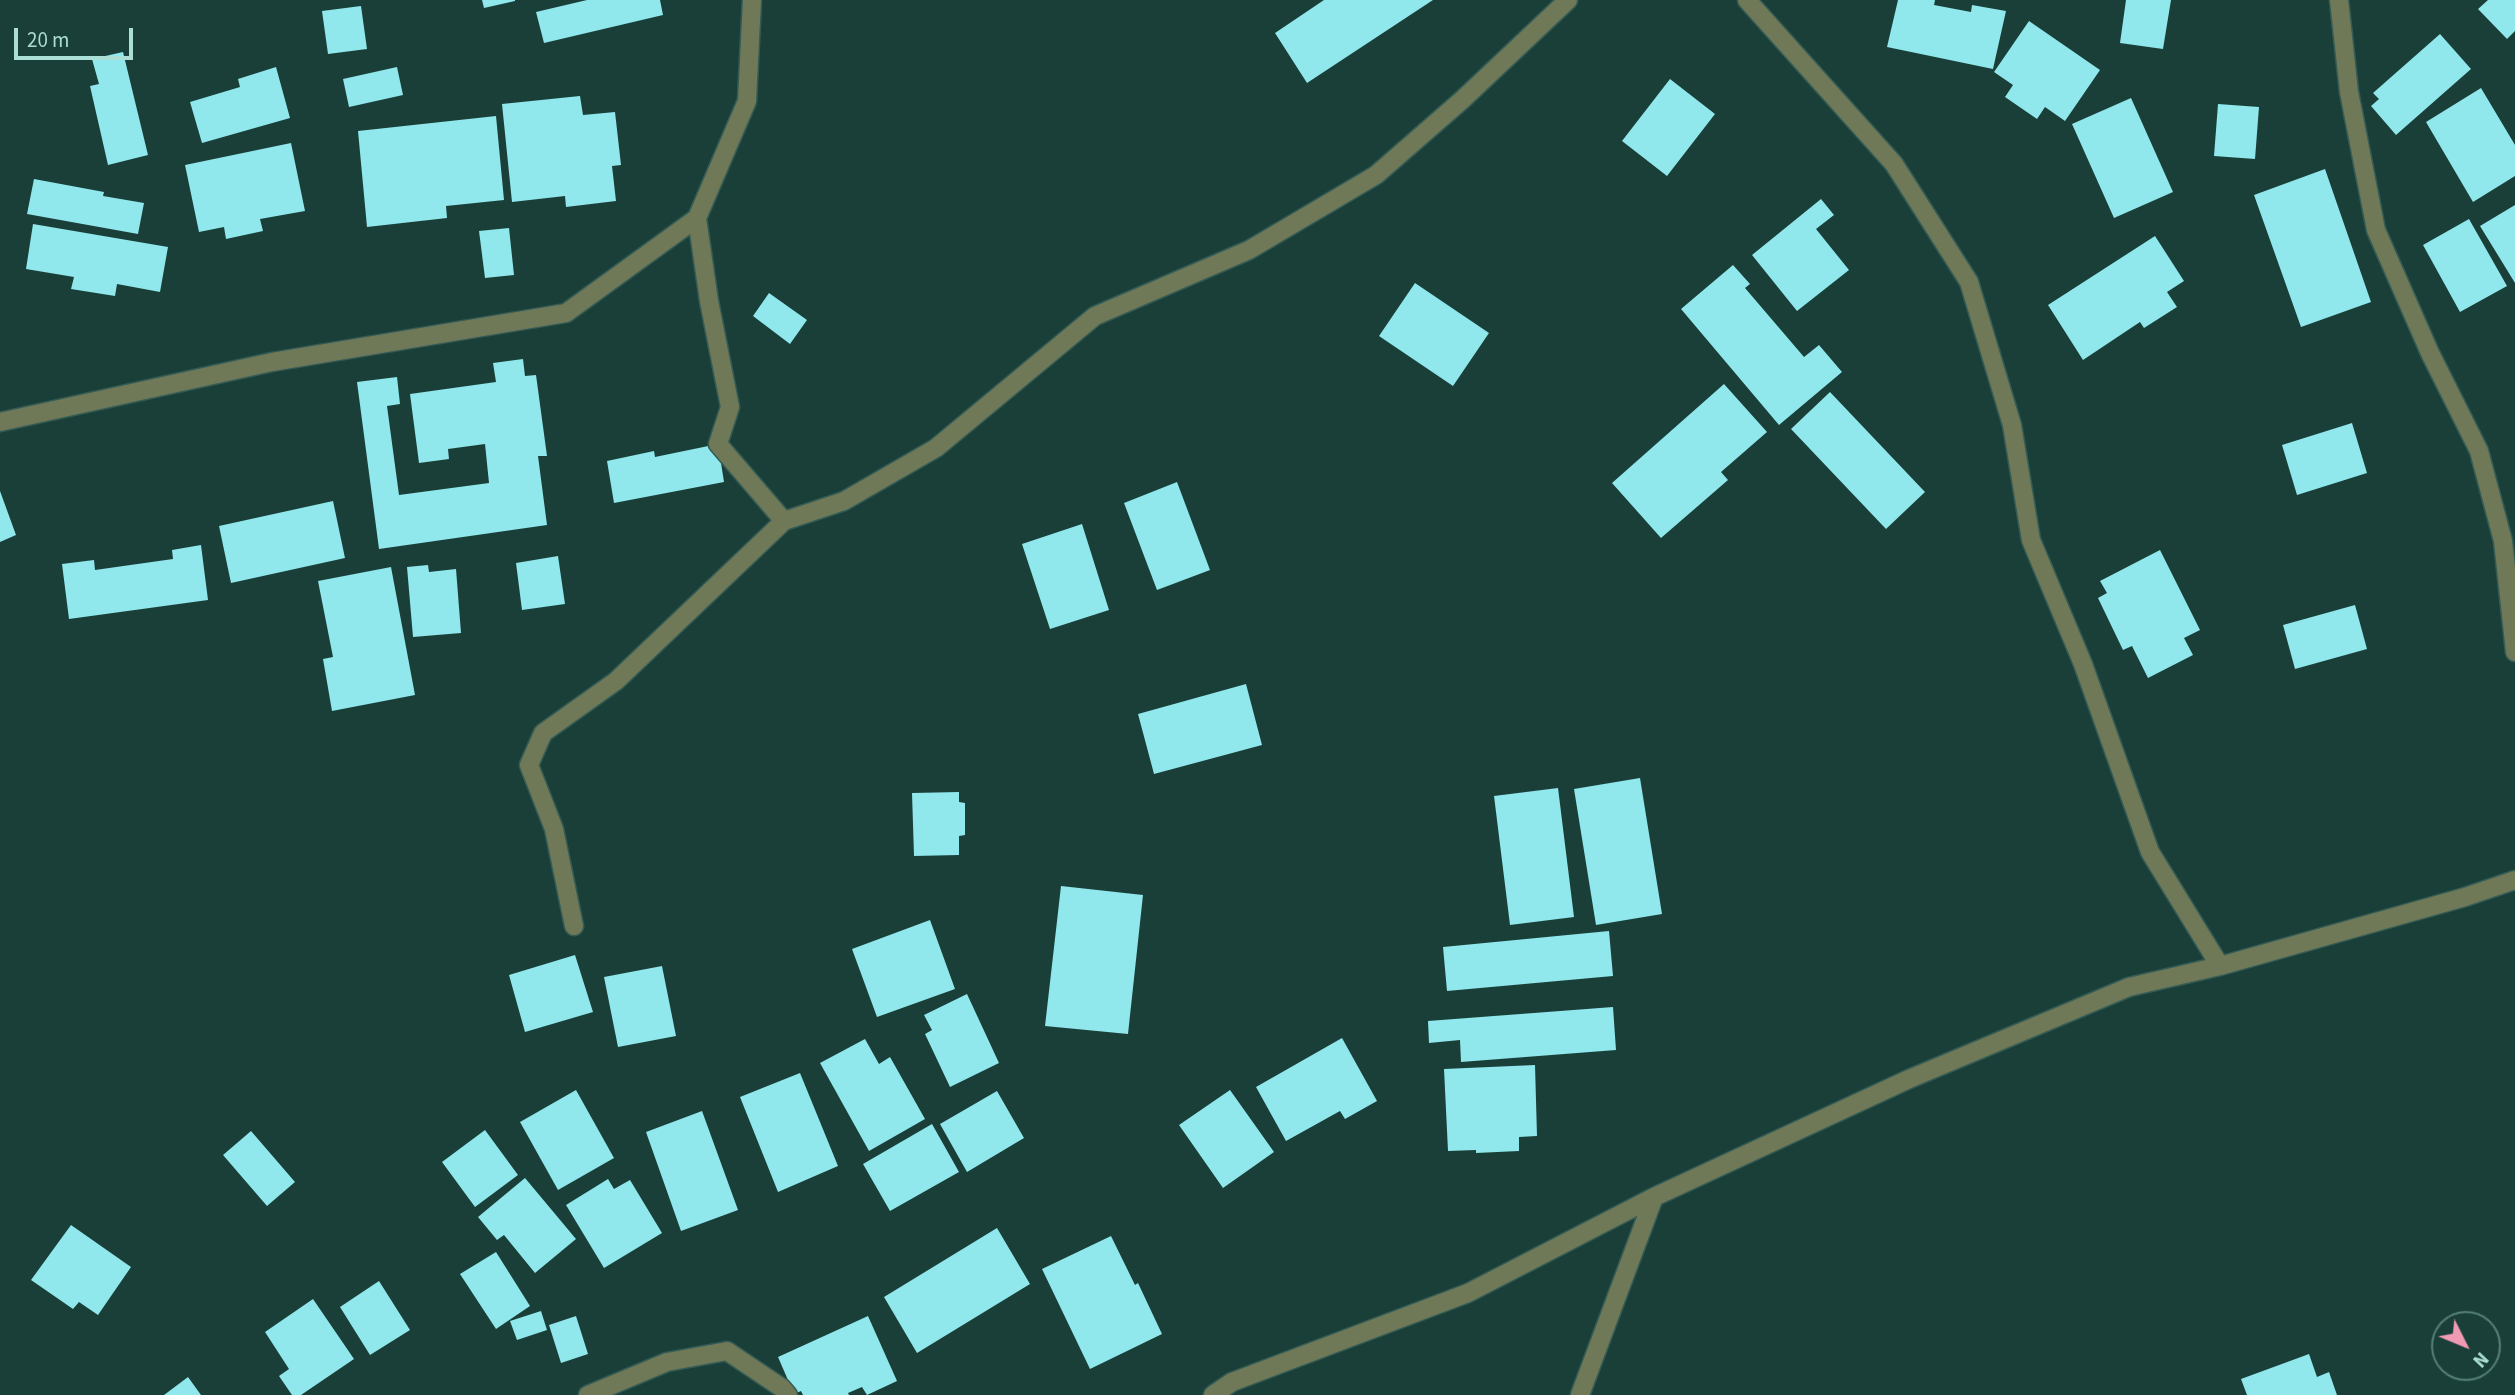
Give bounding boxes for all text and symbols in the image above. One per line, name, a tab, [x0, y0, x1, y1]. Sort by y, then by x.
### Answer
scale bar	[18, 14, 136, 58]
text: 20 m	[27, 25, 69, 55]
north arrow	[2431, 1311, 2501, 1381]
text: N	[2466, 1345, 2494, 1373]

